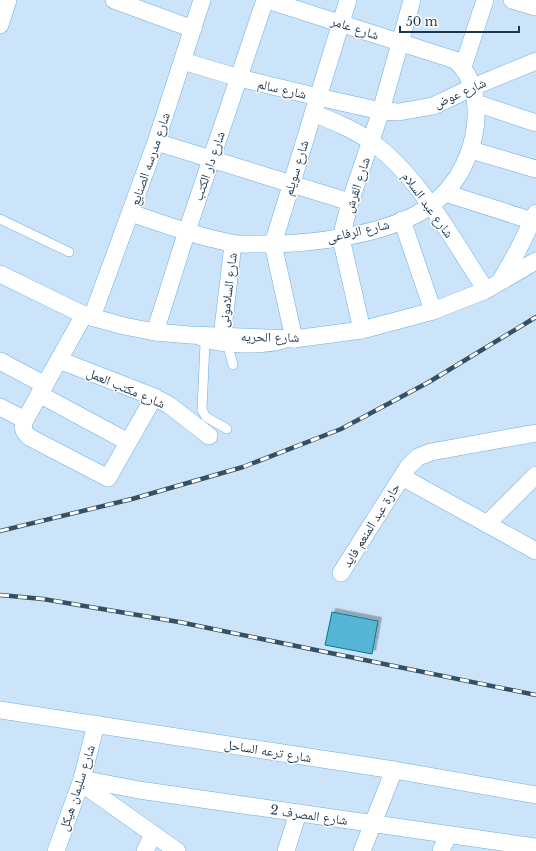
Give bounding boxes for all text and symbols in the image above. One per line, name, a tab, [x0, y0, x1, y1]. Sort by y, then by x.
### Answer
scale bar	[400, 8, 519, 34]
street label: شارع عامر	[328, 12, 381, 45]
text: 50 m	[406, 14, 438, 29]
street label: شارع عوض	[431, 74, 489, 113]
street label: شارع سالم	[256, 75, 308, 104]
street label: شارع مدرسه الصنايع	[126, 110, 175, 208]
street label: شارع دار الكتب	[189, 129, 230, 204]
street label: شارع سويلم	[279, 138, 314, 198]
street label: شارع القرش	[340, 155, 375, 215]
street label: شارع عبد السلام	[398, 169, 458, 242]
street label: شارع الرفاعى	[325, 216, 391, 247]
street label: شارع السلامونى	[215, 252, 242, 329]
street label: شارع الحريه	[241, 328, 299, 347]
street label: شارع مكتب العمل	[84, 364, 168, 413]
street label: حارة عبد المنعم فايد	[338, 480, 404, 570]
street label: شارع ترعه الساحل	[223, 736, 313, 767]
street label: شارع سليمان هيكل	[55, 743, 100, 834]
street label: شارع المصرف 2	[269, 801, 349, 830]

